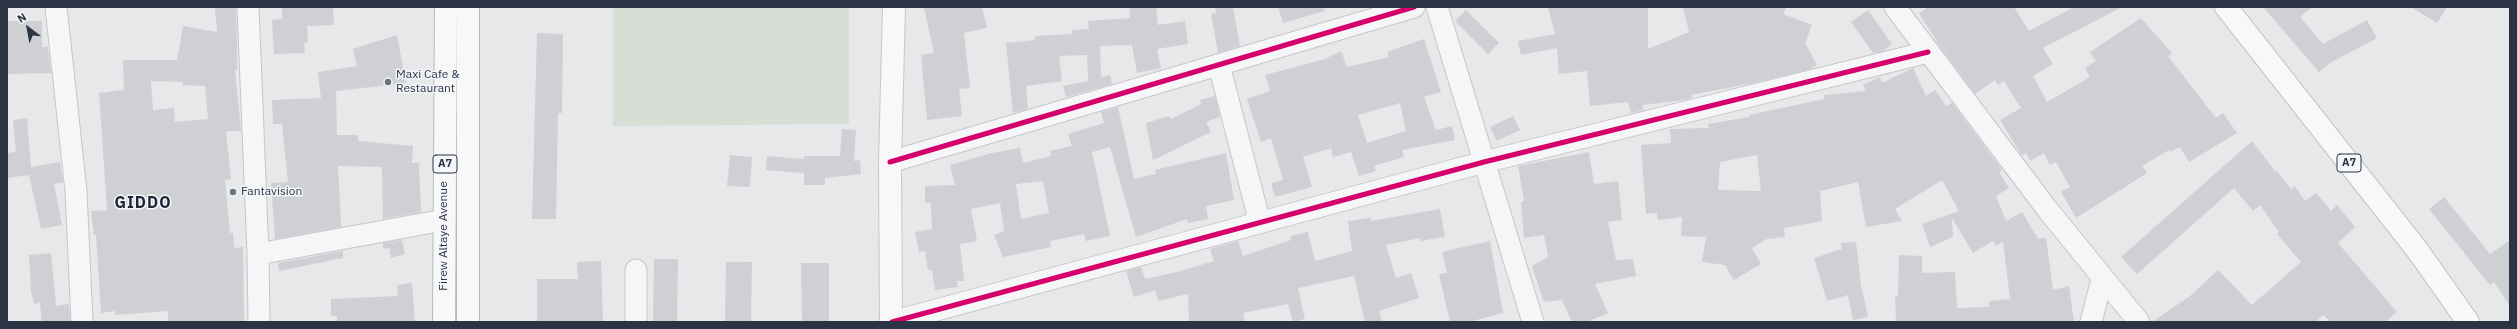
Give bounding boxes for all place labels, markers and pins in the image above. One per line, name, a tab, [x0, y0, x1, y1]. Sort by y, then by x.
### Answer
place label: Maxi Cafe & Restaurant	[396, 68, 460, 96]
marker: Maxi Cafe & Restaurant	[383, 77, 393, 87]
place label: Fantavision	[241, 185, 302, 199]
marker: Fantavision	[228, 187, 238, 197]

